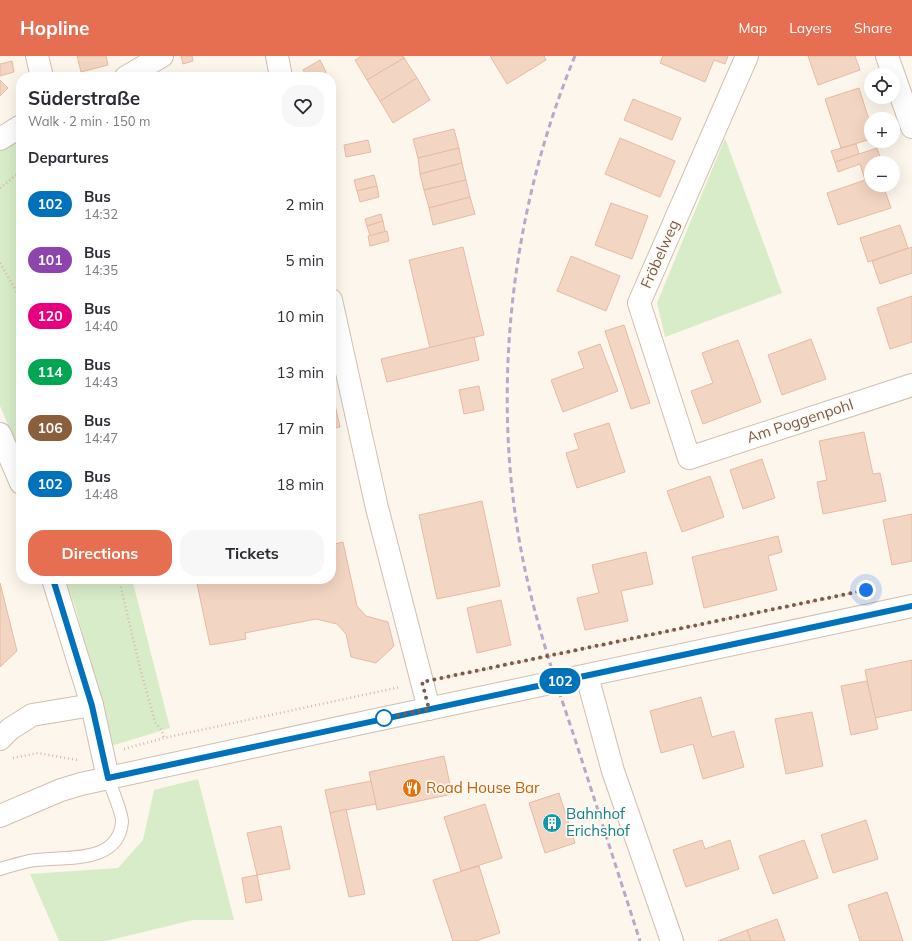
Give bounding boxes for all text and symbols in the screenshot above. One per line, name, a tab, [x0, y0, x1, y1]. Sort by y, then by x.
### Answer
text: Hopline	[20, 16, 90, 40]
text: Map	[738, 19, 767, 37]
text: Layers	[789, 19, 832, 37]
text: Share	[854, 19, 892, 37]
map controls	[864, 68, 900, 192]
button: locate	[864, 68, 900, 104]
button: heart	[282, 85, 324, 127]
text: Süderstraße	[28, 86, 140, 110]
button: +	[864, 112, 900, 148]
text: Walk · 2 min · 150 m	[28, 113, 150, 129]
text: Departures	[28, 148, 109, 167]
button: −	[864, 156, 900, 192]
text: Bus	[84, 187, 111, 206]
text: 102	[37, 195, 63, 213]
text: 2 min	[286, 195, 324, 214]
text: 14:32	[84, 206, 118, 222]
street label: Fröbelweg	[636, 217, 683, 291]
text: Bus	[84, 243, 111, 262]
text: 101	[37, 251, 63, 269]
text: 5 min	[286, 251, 324, 270]
text: 14:35	[84, 262, 118, 278]
text: Bus	[84, 299, 111, 318]
text: 120	[37, 307, 63, 325]
text: 10 min	[277, 307, 324, 326]
text: 14:40	[84, 318, 118, 334]
text: Bus	[84, 355, 111, 374]
text: 114	[37, 363, 63, 381]
text: 13 min	[277, 363, 324, 382]
text: 14:43	[84, 374, 118, 390]
street label: Am Poggenpohl	[744, 394, 856, 447]
text: Bus	[84, 411, 111, 430]
text: 106	[37, 419, 63, 437]
text: 17 min	[277, 419, 324, 438]
text: 14:47	[84, 430, 118, 446]
text: Bus	[84, 467, 111, 486]
text: 102	[37, 475, 63, 493]
text: 18 min	[277, 475, 324, 494]
text: 14:48	[84, 486, 118, 502]
button: Directions	[28, 530, 172, 576]
button: Tickets	[180, 530, 324, 576]
your location	[856, 580, 876, 600]
line badge: 102	[537, 668, 583, 694]
text: 102	[547, 672, 573, 690]
unlabelled marker	[375, 709, 393, 727]
restaurant icon: Road House Bar	[401, 777, 423, 799]
place label: Road House Bar	[426, 778, 540, 797]
place label: Bahnhof Erichshof	[566, 804, 631, 840]
building icon: Bahnhof Erichshof	[541, 812, 563, 834]

